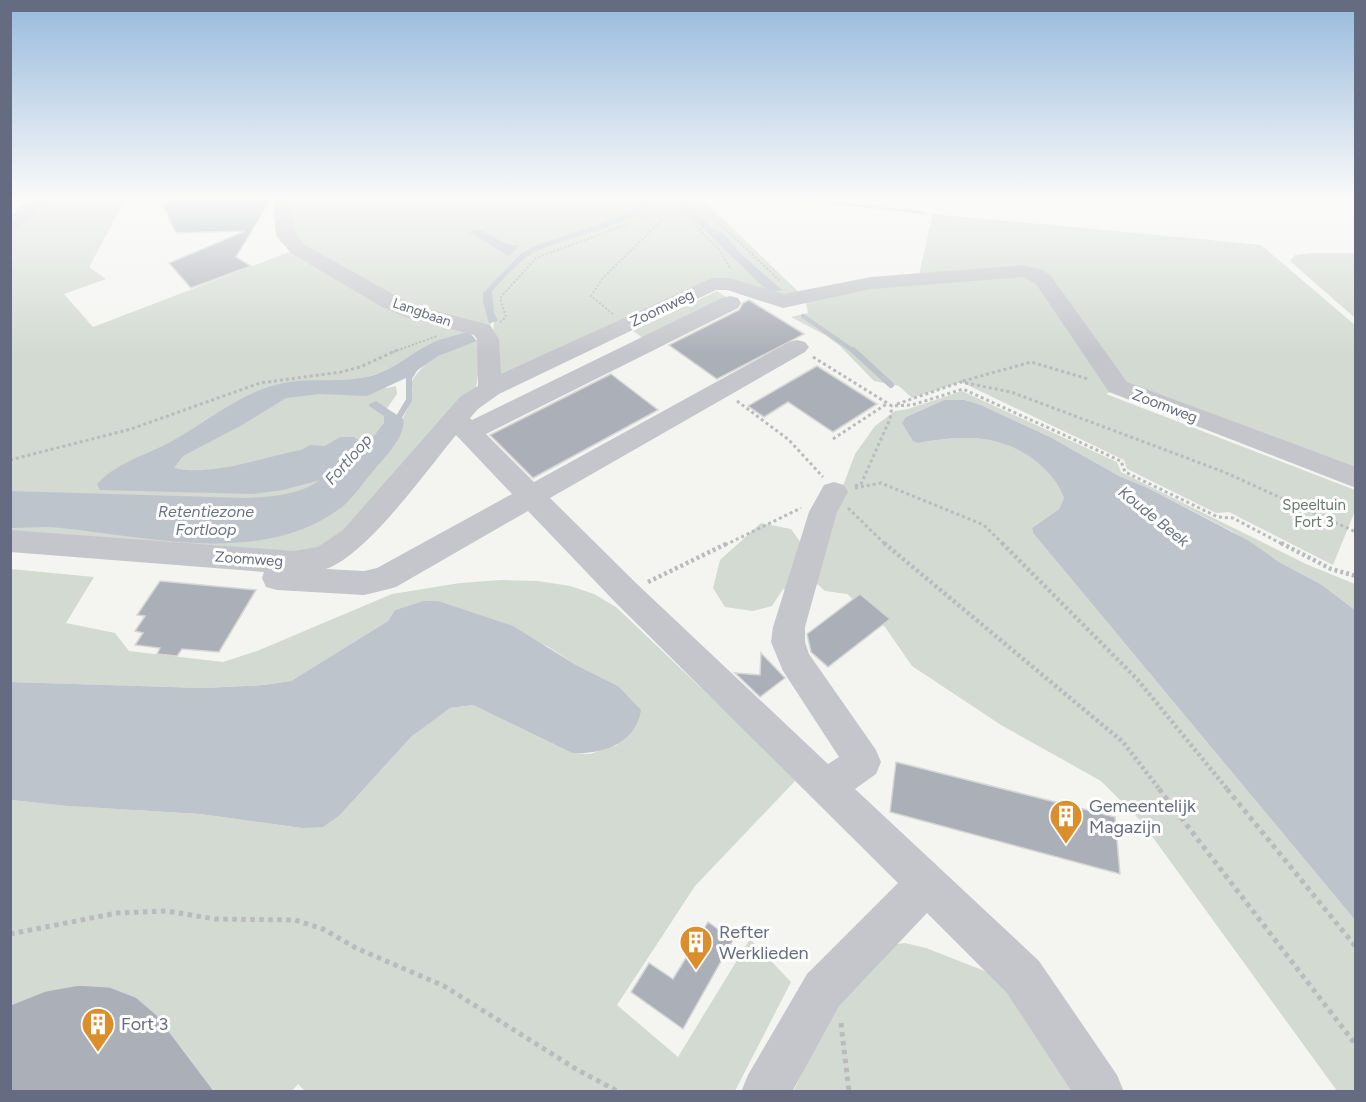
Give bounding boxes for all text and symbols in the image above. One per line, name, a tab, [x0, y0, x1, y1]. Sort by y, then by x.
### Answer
street label: Zoomweg	[627, 285, 697, 331]
street label: Langbaan	[390, 295, 453, 330]
street label: Zoomweg	[1130, 385, 1200, 427]
water label: Fortloop	[321, 430, 376, 488]
water label: Koude Beek	[1115, 482, 1194, 551]
park label: Speeltuin Fort 3	[1282, 496, 1346, 531]
water label: Retentiezone Fortloop	[158, 502, 254, 539]
street label: Zoomweg	[214, 548, 284, 570]
place label: Gemeentelijk Magazijn	[1089, 795, 1196, 838]
building icon: Gemeentelijk Magazijn	[1048, 798, 1084, 845]
place label: Refter Werklieden	[719, 921, 809, 964]
building icon: Refter Werklieden	[678, 924, 714, 971]
building icon: Fort 3	[80, 1006, 116, 1053]
place label: Fort 3	[121, 1013, 168, 1035]

